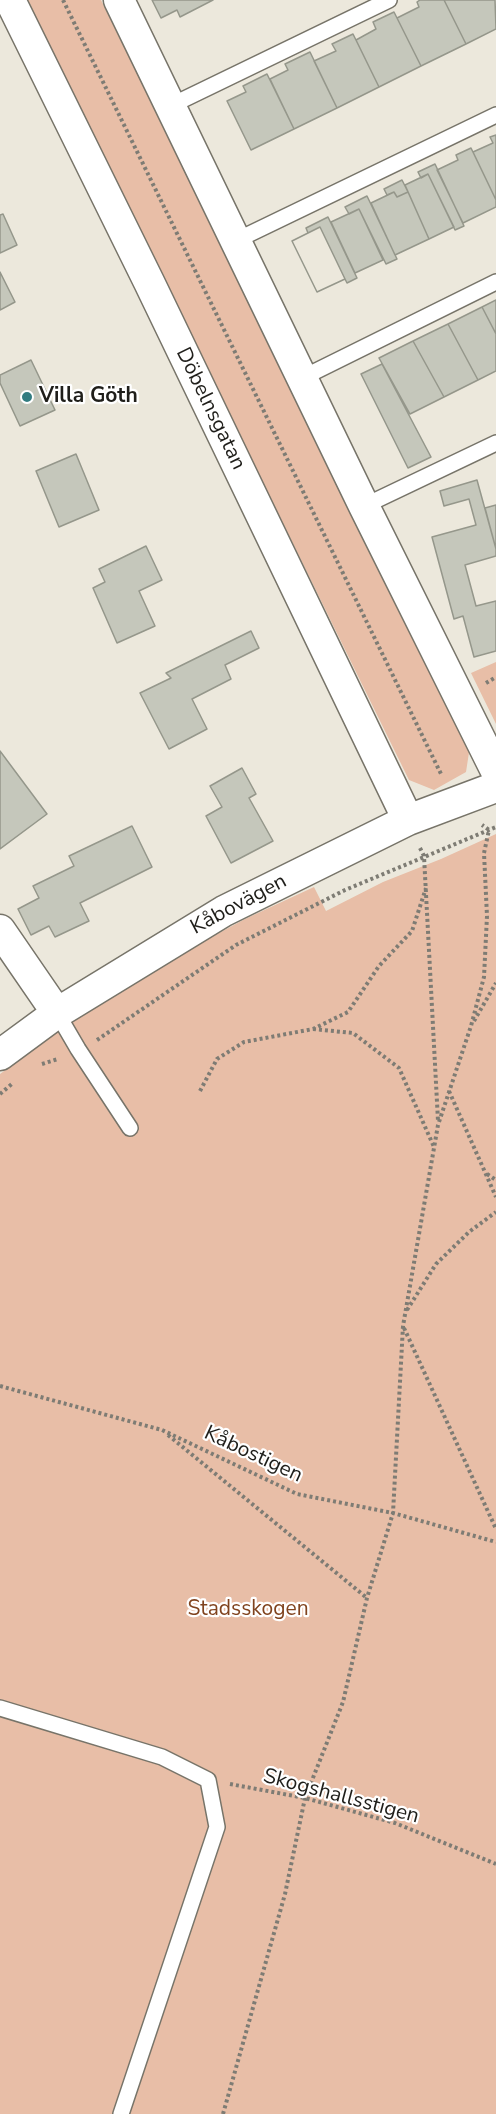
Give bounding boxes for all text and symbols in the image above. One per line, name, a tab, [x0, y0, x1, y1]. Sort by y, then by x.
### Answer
street label: Döbelnsgatan	[170, 344, 250, 474]
place label: Villa Göth	[39, 384, 138, 410]
marker: Villa Göth	[20, 390, 34, 404]
street label: Kåbovägen	[187, 869, 291, 941]
street label: Kåbostigen	[200, 1421, 306, 1489]
park label: Stadsskogen	[187, 1597, 309, 1623]
street label: Skogshallsstigen	[260, 1764, 422, 1830]

